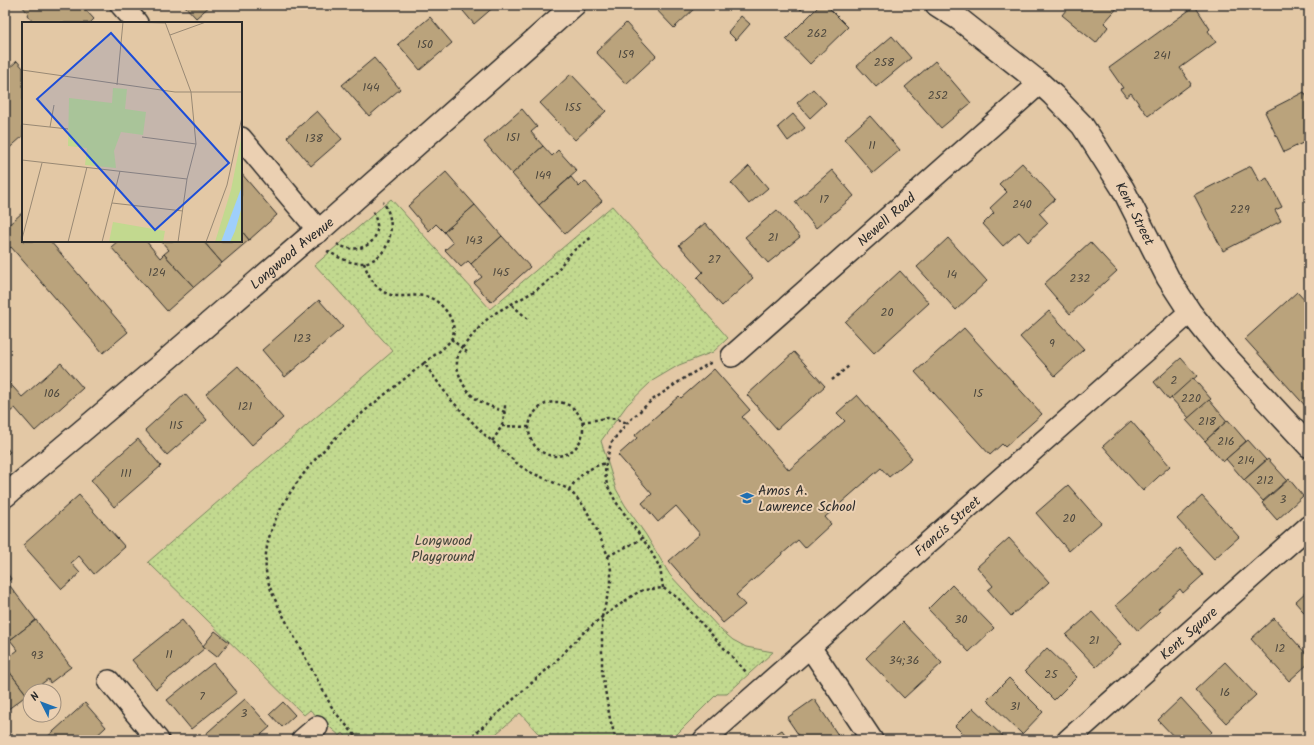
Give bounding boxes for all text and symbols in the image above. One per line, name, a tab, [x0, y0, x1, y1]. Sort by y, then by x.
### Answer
inset map	[22, 22, 242, 242]
house number: 262	[807, 24, 827, 43]
house number: 150	[417, 35, 433, 54]
house number: 159	[618, 45, 634, 64]
house number: 241	[1153, 46, 1171, 65]
house number: 258	[874, 53, 895, 72]
house number: 144	[363, 78, 380, 97]
house number: 252	[928, 86, 948, 105]
house number: 155	[565, 98, 583, 117]
house number: 151	[506, 128, 520, 147]
house number: 138	[305, 129, 324, 148]
house number: 11	[868, 136, 876, 155]
house number: 149	[535, 166, 551, 185]
street label: Kent Street	[1109, 178, 1160, 250]
street label: Newell Road	[853, 187, 922, 252]
house number: 17	[819, 190, 829, 209]
house number: 240	[1012, 195, 1032, 214]
house number: 229	[1230, 200, 1250, 219]
street label: Longwood Avenue	[245, 212, 340, 295]
house number: 21	[768, 228, 779, 247]
house number: 143	[465, 231, 483, 250]
house number: 27	[708, 250, 721, 269]
house number: 124	[148, 263, 166, 282]
house number: 145	[493, 263, 511, 282]
house number: 14	[947, 265, 958, 284]
house number: 232	[1070, 269, 1090, 288]
house number: 20	[881, 303, 893, 322]
house number: 123	[293, 329, 311, 348]
house number: 9	[1049, 334, 1055, 353]
house number: 2	[1171, 371, 1178, 390]
house number: 106	[44, 384, 60, 403]
house number: 15	[973, 384, 985, 403]
house number: 220	[1181, 389, 1201, 408]
house number: 121	[238, 397, 252, 416]
house number: 218	[1198, 412, 1217, 431]
house number: 115	[169, 416, 185, 435]
house number: 216	[1217, 432, 1235, 451]
house number: 214	[1237, 451, 1255, 470]
house number: 111	[120, 464, 132, 483]
house number: 212	[1256, 471, 1274, 490]
place label: Amos A. Lawrence School	[758, 480, 856, 518]
school or university icon: Amos A. Lawrence School	[739, 490, 755, 506]
house number: 3	[1280, 490, 1287, 509]
street label: Francis Street	[909, 491, 987, 562]
house number: 20	[1063, 509, 1075, 528]
park label: Longwood Playground	[412, 530, 475, 568]
street label: Kent Square	[1155, 601, 1224, 666]
house number: 30	[955, 610, 967, 629]
house number: 21	[1089, 631, 1100, 650]
house number: 12	[1275, 639, 1285, 658]
house number: 11	[165, 645, 173, 664]
house number: 93	[31, 646, 43, 665]
house number: 34;36	[889, 651, 919, 670]
house number: 25	[1044, 665, 1059, 684]
north arrow	[22, 683, 62, 723]
house number: 16	[1220, 683, 1230, 702]
house number: 7	[199, 687, 205, 706]
text: N	[26, 688, 44, 706]
house number: 31	[1010, 697, 1021, 716]
house number: 3	[241, 704, 248, 723]

